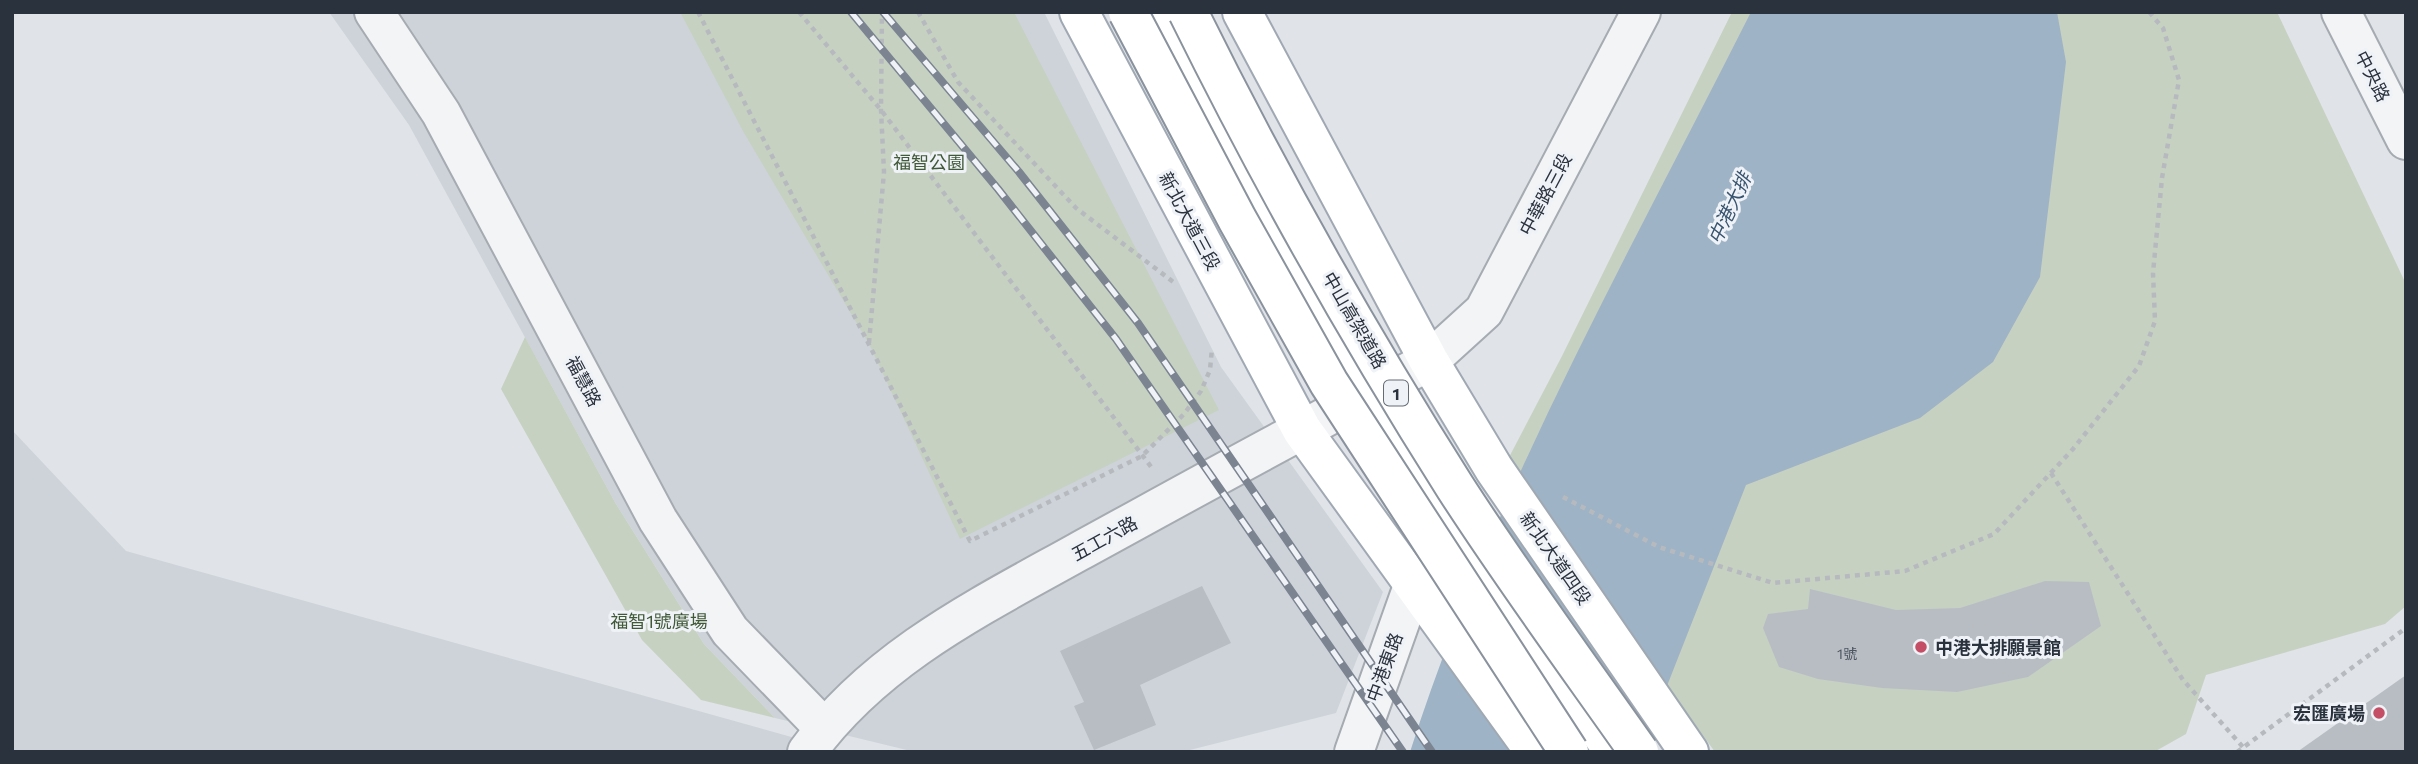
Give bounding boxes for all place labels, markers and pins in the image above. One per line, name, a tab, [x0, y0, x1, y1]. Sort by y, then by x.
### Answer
place label: 中港大排願景館	[1935, 636, 2061, 658]
marker: 中港大排願景館	[1913, 639, 1929, 655]
place label: 宏匯廣場	[2293, 702, 2365, 724]
marker: 宏匯廣場	[2371, 705, 2387, 721]

